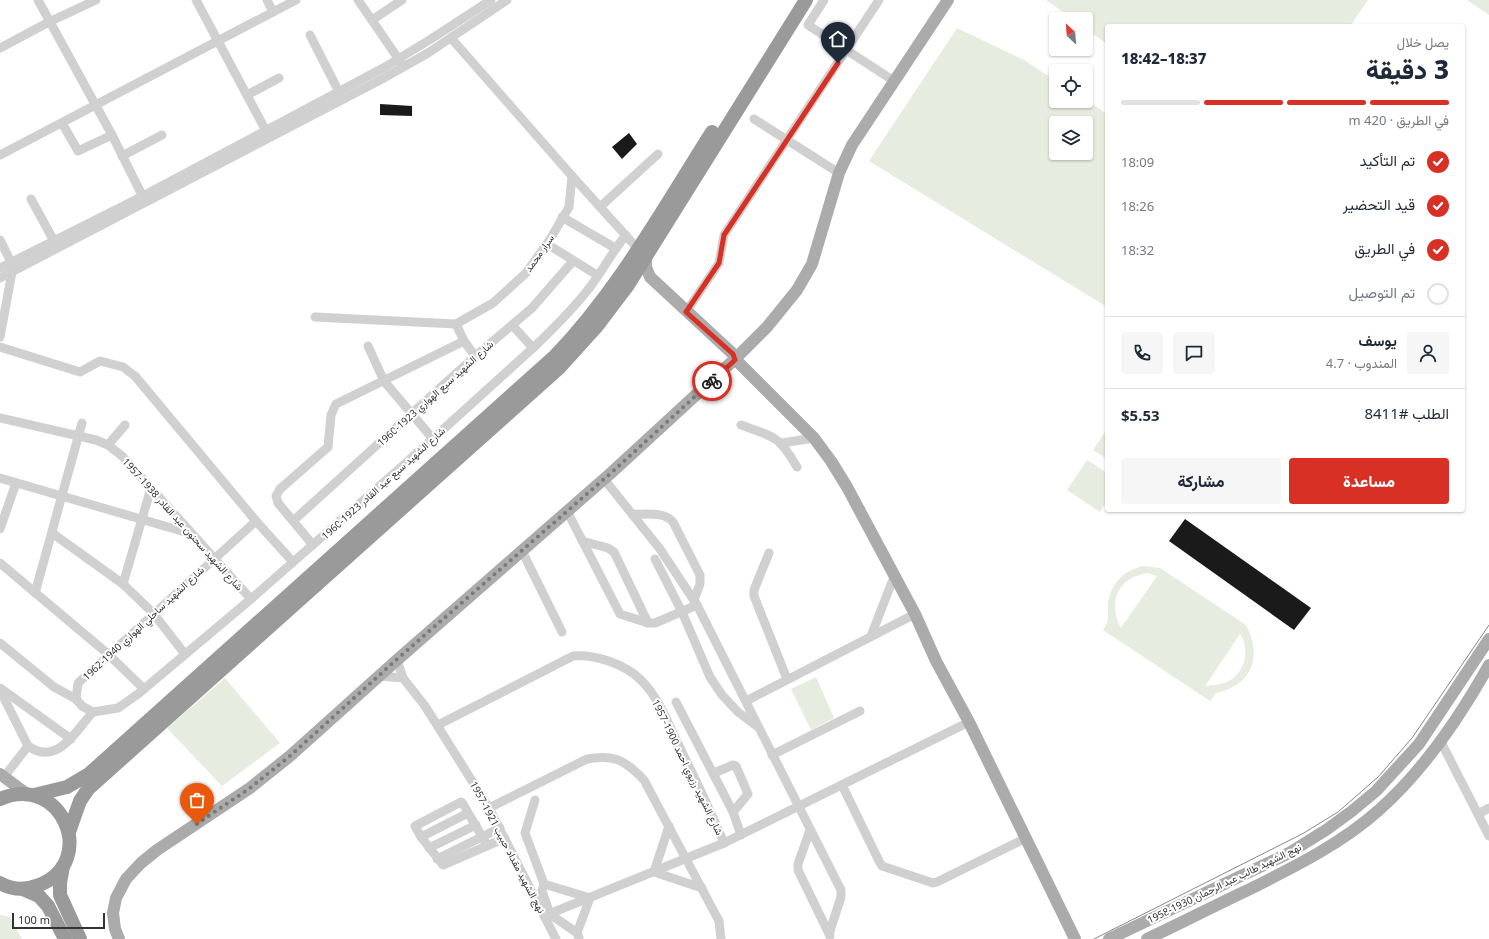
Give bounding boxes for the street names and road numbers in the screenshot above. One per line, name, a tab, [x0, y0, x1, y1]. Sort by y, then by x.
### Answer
street label: سرار محمد	[521, 231, 557, 274]
street label: شارع الشهيد سبع الهواري 1923-1960	[374, 337, 498, 451]
street label: شارع الشهيد سبع عبد القادر 1923-1960	[318, 424, 448, 542]
street label: شارع الشهيد سحنون عبد القادر 1938-1957	[120, 455, 246, 593]
street label: شارع الشهيد ساحلي الهواري 1940-1962	[79, 563, 208, 685]
street label: شارع الشهيد رزيوي احمد 1900-1957	[647, 697, 727, 838]
street label: نهج الشهيد مقداد حبيب 1921-1957	[467, 779, 549, 916]
street label: نهج الشهيد طالب عبد الرحمان 1930-1958	[1145, 839, 1303, 926]

